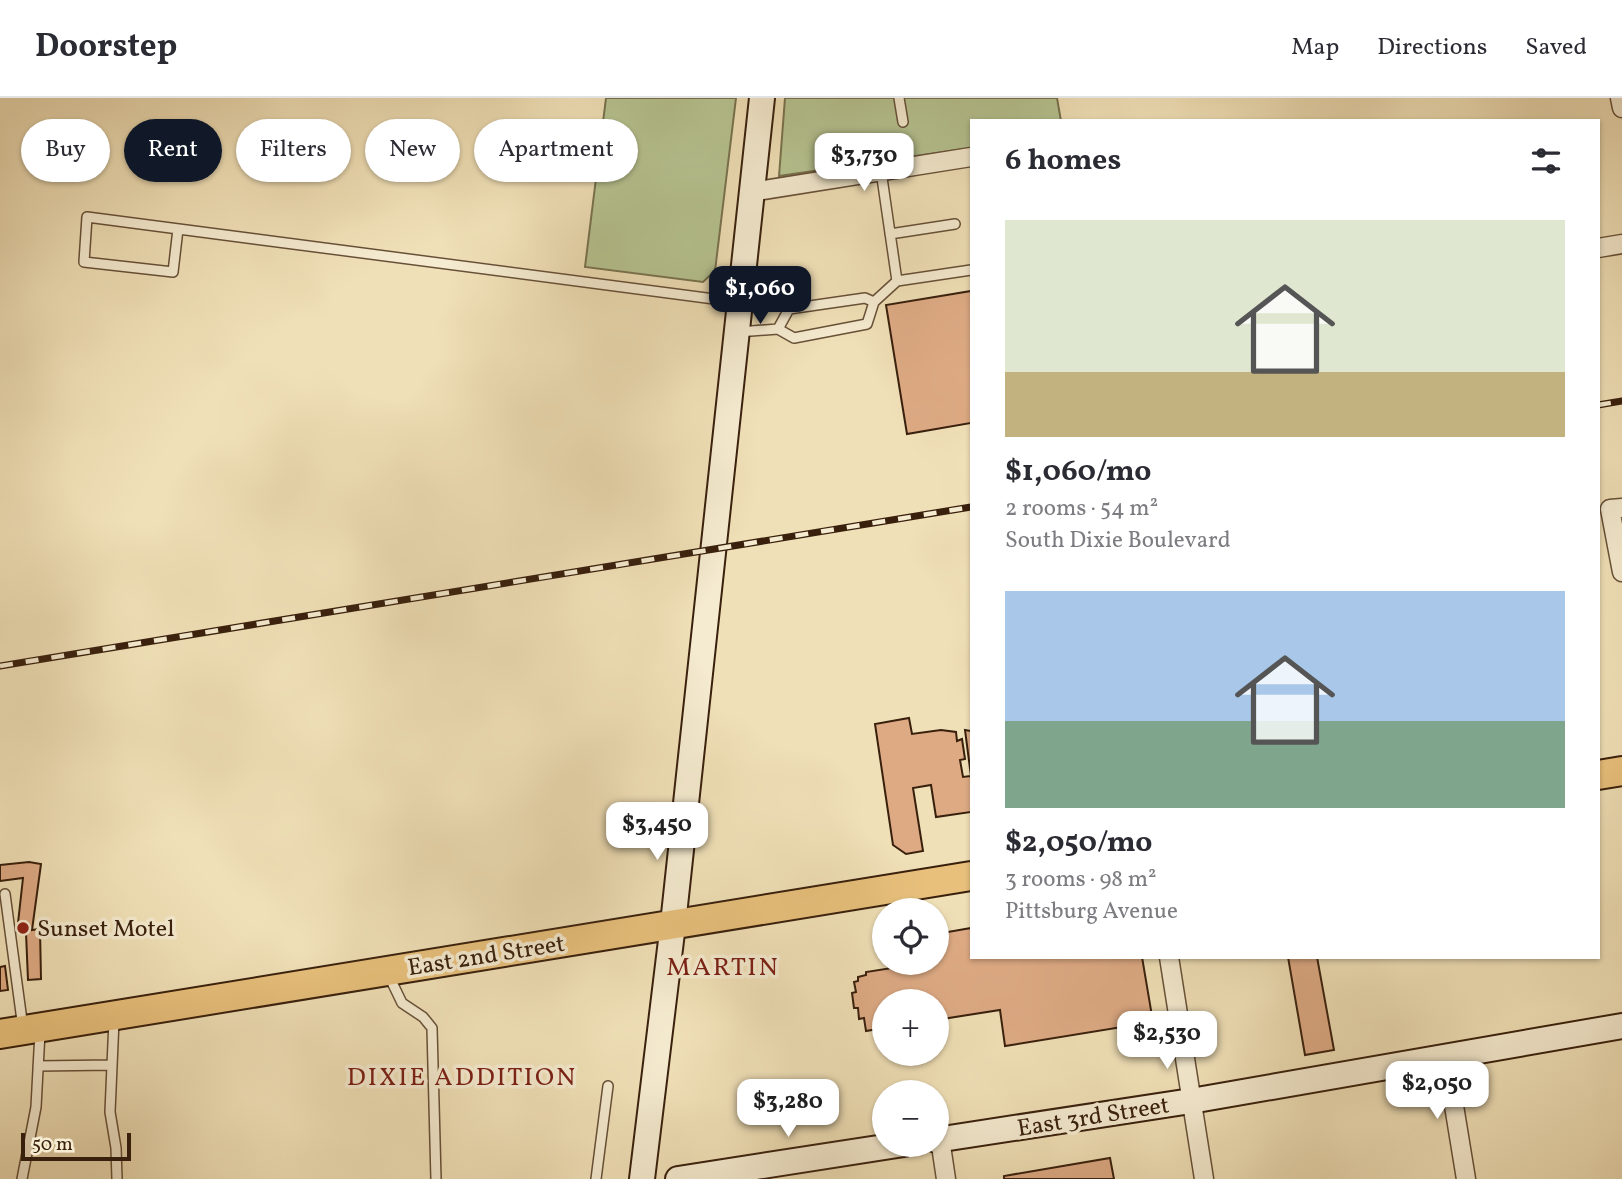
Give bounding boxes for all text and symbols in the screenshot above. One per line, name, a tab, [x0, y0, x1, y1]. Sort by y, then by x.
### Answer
text: Doorstep	[35, 25, 177, 71]
text: Map	[1291, 31, 1339, 65]
text: Directions	[1377, 31, 1487, 65]
text: Saved	[1525, 31, 1587, 65]
chip: Buy	[21, 119, 110, 182]
chip: Rent	[124, 119, 222, 182]
chip: Filters	[236, 119, 351, 182]
chip: New	[365, 119, 460, 182]
chip: Apartment	[474, 119, 638, 182]
pin: $3,730	[807, 134, 921, 193]
text: $3,730	[831, 140, 897, 172]
text: 6 homes	[1005, 140, 1121, 182]
icon: filters	[1527, 142, 1565, 180]
pin: $1,060	[703, 266, 817, 326]
icon: home	[1222, 266, 1348, 392]
text: $1,060	[725, 273, 795, 305]
text: $1,060/mo	[1005, 451, 1152, 493]
text: 2 rooms · 54 m²	[1005, 493, 1158, 525]
text: South Dixie Boulevard	[1005, 525, 1231, 557]
icon: home	[1222, 637, 1348, 763]
pin: $3,450	[600, 802, 714, 862]
text: $3,450	[622, 809, 692, 841]
text: $2,050/mo	[1005, 822, 1152, 864]
text: 3 rooms · 98 m²	[1005, 864, 1157, 896]
text: Pittsburg Avenue	[1005, 896, 1178, 928]
map controls	[872, 898, 949, 1157]
button: locate	[872, 898, 949, 975]
place label: Sunset Motel	[37, 913, 174, 947]
marker: Sunset Motel	[15, 920, 31, 936]
street label: East 2nd Street	[405, 928, 567, 986]
district label: MARTIN	[666, 950, 780, 986]
button: +	[872, 989, 949, 1066]
pin: $2,530	[1110, 1012, 1224, 1071]
text: $2,530	[1133, 1018, 1201, 1050]
district label: DIXIE ADDITION	[347, 1060, 577, 1096]
pin: $2,050	[1380, 1062, 1494, 1121]
text: $2,050	[1402, 1068, 1472, 1100]
pin: $3,280	[731, 1080, 845, 1139]
button: −	[872, 1080, 949, 1157]
text: $3,280	[753, 1086, 823, 1118]
street label: East 3rd Street	[1015, 1089, 1172, 1147]
scale bar	[21, 1130, 131, 1162]
text: 50 m	[32, 1132, 73, 1158]

